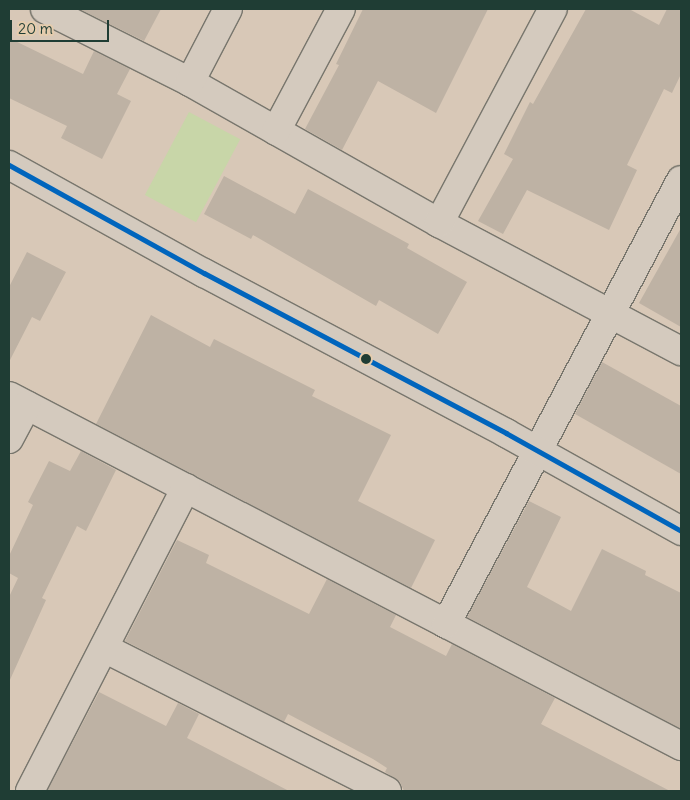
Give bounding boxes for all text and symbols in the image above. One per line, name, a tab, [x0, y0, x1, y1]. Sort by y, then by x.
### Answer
scale bar	[12, 10, 111, 42]
text: 20 m	[18, 19, 53, 38]
unlabelled marker	[361, 354, 371, 364]

